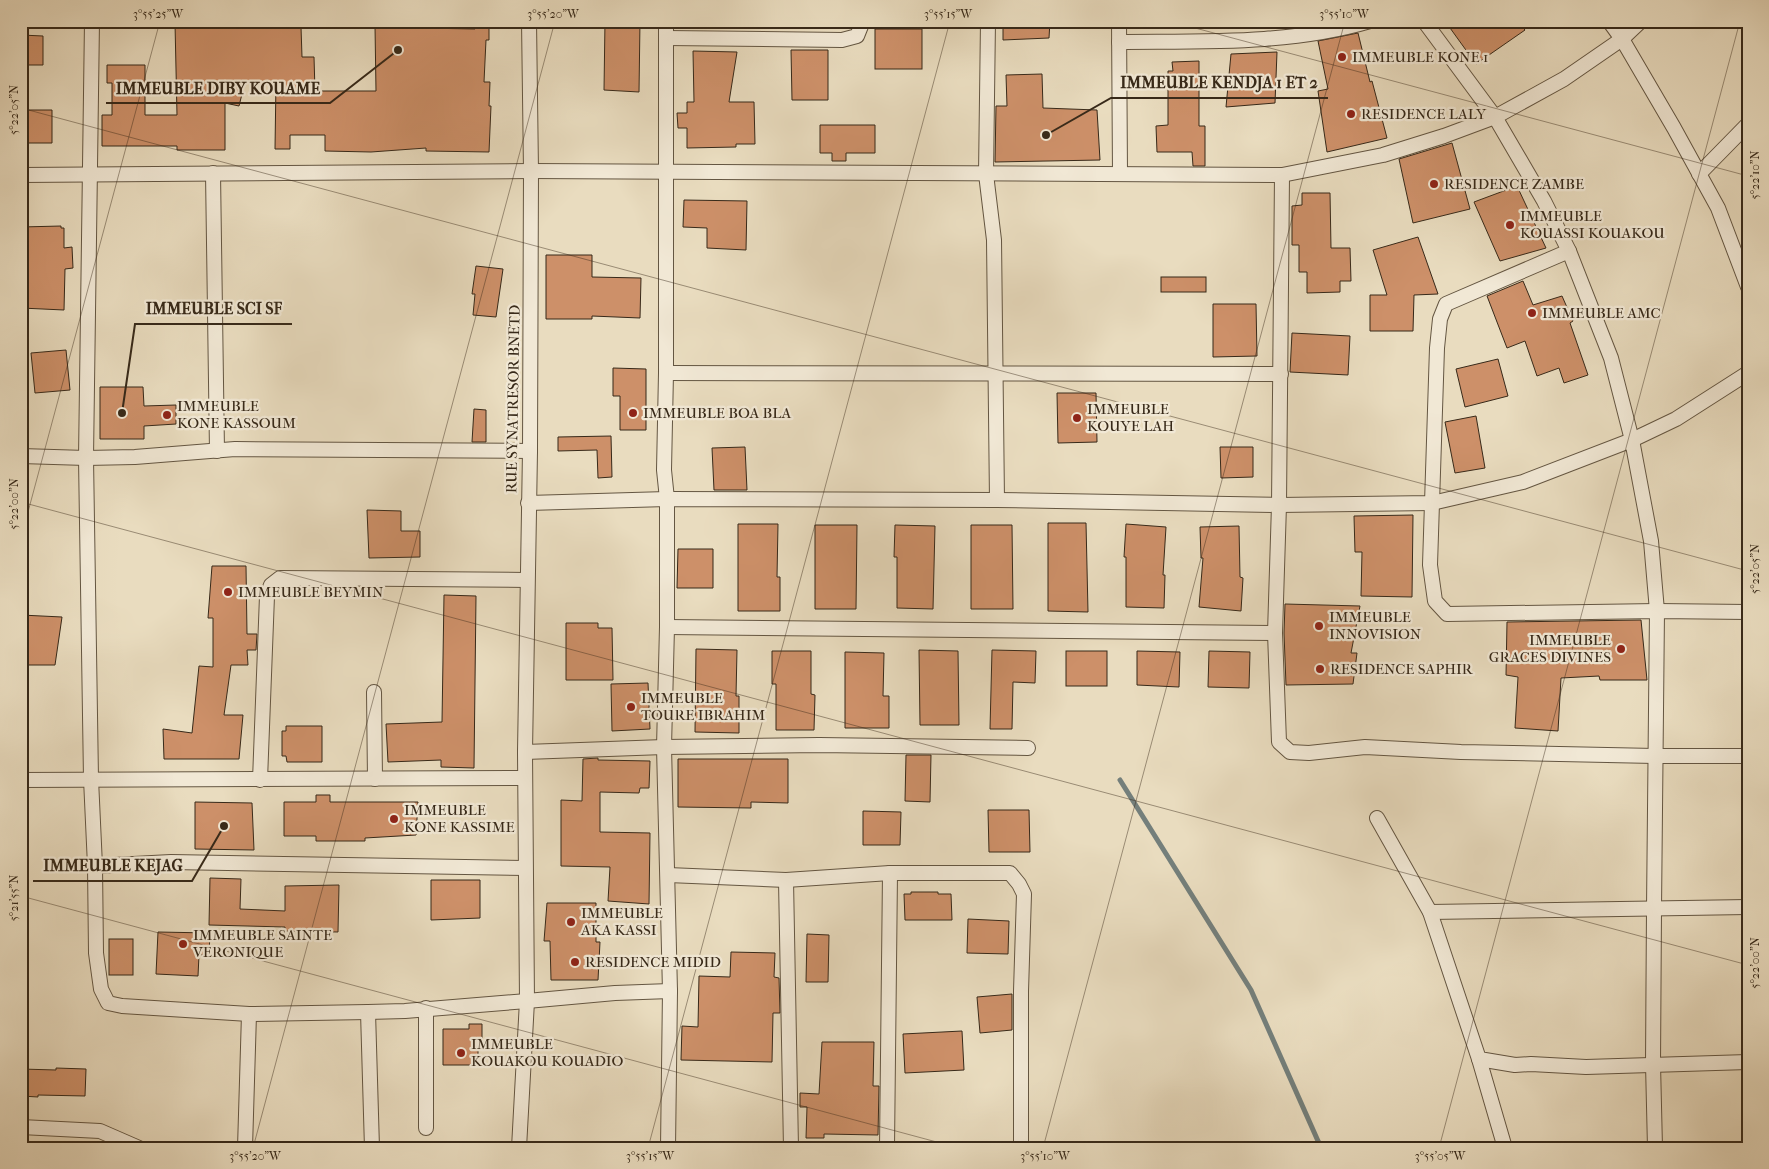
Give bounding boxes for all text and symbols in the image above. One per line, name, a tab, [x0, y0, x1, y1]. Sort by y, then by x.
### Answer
text: 3°55'25"W	[133, 7, 184, 21]
text: 3°55'20"W	[527, 7, 580, 21]
text: 3°55'15"W	[924, 7, 973, 21]
text: 3°55'10"W	[1319, 7, 1370, 21]
place label: IMMEUBLE KONE 1	[1352, 48, 1488, 66]
marker: IMMEUBLE KONE 1	[1336, 51, 1348, 63]
callout: IMMEUBLE KENDJA 1 ET 2	[1111, 67, 1328, 98]
callout: IMMEUBLE DIBY KOUAME	[106, 72, 330, 103]
text: IMMEUBLE KENDJA 1 ET 2	[1120, 73, 1318, 93]
text: IMMEUBLE DIBY KOUAME	[116, 79, 320, 98]
text: 5°22'05"N	[7, 85, 21, 135]
place label: RESIDENCE LALY	[1361, 105, 1487, 123]
marker: RESIDENCE LALY	[1345, 108, 1357, 120]
text: 5°22'10"N	[1748, 150, 1762, 200]
place label: RESIDENCE ZAMBE	[1444, 175, 1584, 193]
marker: RESIDENCE ZAMBE	[1428, 178, 1440, 190]
place label: IMMEUBLE KOUASSI KOUAKOU	[1520, 207, 1665, 242]
marker: IMMEUBLE KOUASSI KOUAKOU	[1504, 219, 1516, 231]
callout: IMMEUBLE SCI SF	[135, 293, 292, 324]
text: IMMEUBLE SCI SF	[146, 299, 283, 318]
place label: IMMEUBLE AMC	[1542, 304, 1661, 322]
street label: RUE SYNATRESOR BNETD	[502, 305, 524, 493]
marker: IMMEUBLE AMC	[1526, 307, 1538, 319]
place label: IMMEUBLE KONE KASSOUM	[177, 397, 296, 432]
place label: IMMEUBLE KOUYE LAH	[1087, 400, 1174, 435]
place label: IMMEUBLE BOA BLA	[643, 404, 791, 422]
marker: IMMEUBLE BOA BLA	[627, 407, 639, 419]
marker: IMMEUBLE KONE KASSOUM	[161, 409, 173, 421]
marker: IMMEUBLE KOUYE LAH	[1071, 412, 1083, 424]
text: 5°22'00"N	[7, 478, 21, 530]
text: 5°22'05"N	[1748, 544, 1762, 594]
place label: IMMEUBLE BEYMIN	[238, 583, 384, 601]
marker: IMMEUBLE BEYMIN	[222, 586, 234, 598]
place label: IMMEUBLE INNOVISION	[1329, 608, 1422, 643]
marker: IMMEUBLE INNOVISION	[1313, 620, 1325, 632]
place label: IMMEUBLE GRACES DIVINES	[1489, 631, 1611, 666]
marker: IMMEUBLE GRACES DIVINES	[1615, 643, 1627, 655]
place label: RESIDENCE SAPHIR	[1330, 660, 1474, 678]
marker: RESIDENCE SAPHIR	[1314, 663, 1326, 675]
place label: IMMEUBLE TOURE IBRAHIM	[641, 689, 766, 724]
marker: IMMEUBLE TOURE IBRAHIM	[625, 701, 637, 713]
place label: IMMEUBLE KONE KASSIME	[404, 801, 515, 836]
marker: IMMEUBLE KONE KASSIME	[388, 813, 400, 825]
callout: IMMEUBLE KEJAG	[33, 850, 192, 881]
text: IMMEUBLE KEJAG	[43, 856, 183, 876]
text: 5°21'55"N	[7, 875, 21, 921]
place label: IMMEUBLE AKA KASSI	[580, 904, 663, 939]
marker: IMMEUBLE AKA KASSI	[565, 916, 577, 928]
place label: IMMEUBLE SAINTE VERONIQUE	[192, 926, 332, 961]
text: 5°22'00"N	[1748, 937, 1762, 989]
marker: IMMEUBLE SAINTE VERONIQUE	[177, 938, 189, 950]
place label: RESIDENCE MIDID	[585, 953, 721, 971]
marker: RESIDENCE MIDID	[569, 956, 581, 968]
place label: IMMEUBLE KOUAKOU KOUADIO	[471, 1035, 624, 1070]
marker: IMMEUBLE KOUAKOU KOUADIO	[455, 1047, 467, 1059]
text: 3°55'20"W	[229, 1149, 282, 1163]
text: 3°55'15"W	[626, 1149, 675, 1163]
text: 3°55'10"W	[1020, 1149, 1071, 1163]
text: 3°55'05"W	[1415, 1149, 1466, 1163]

